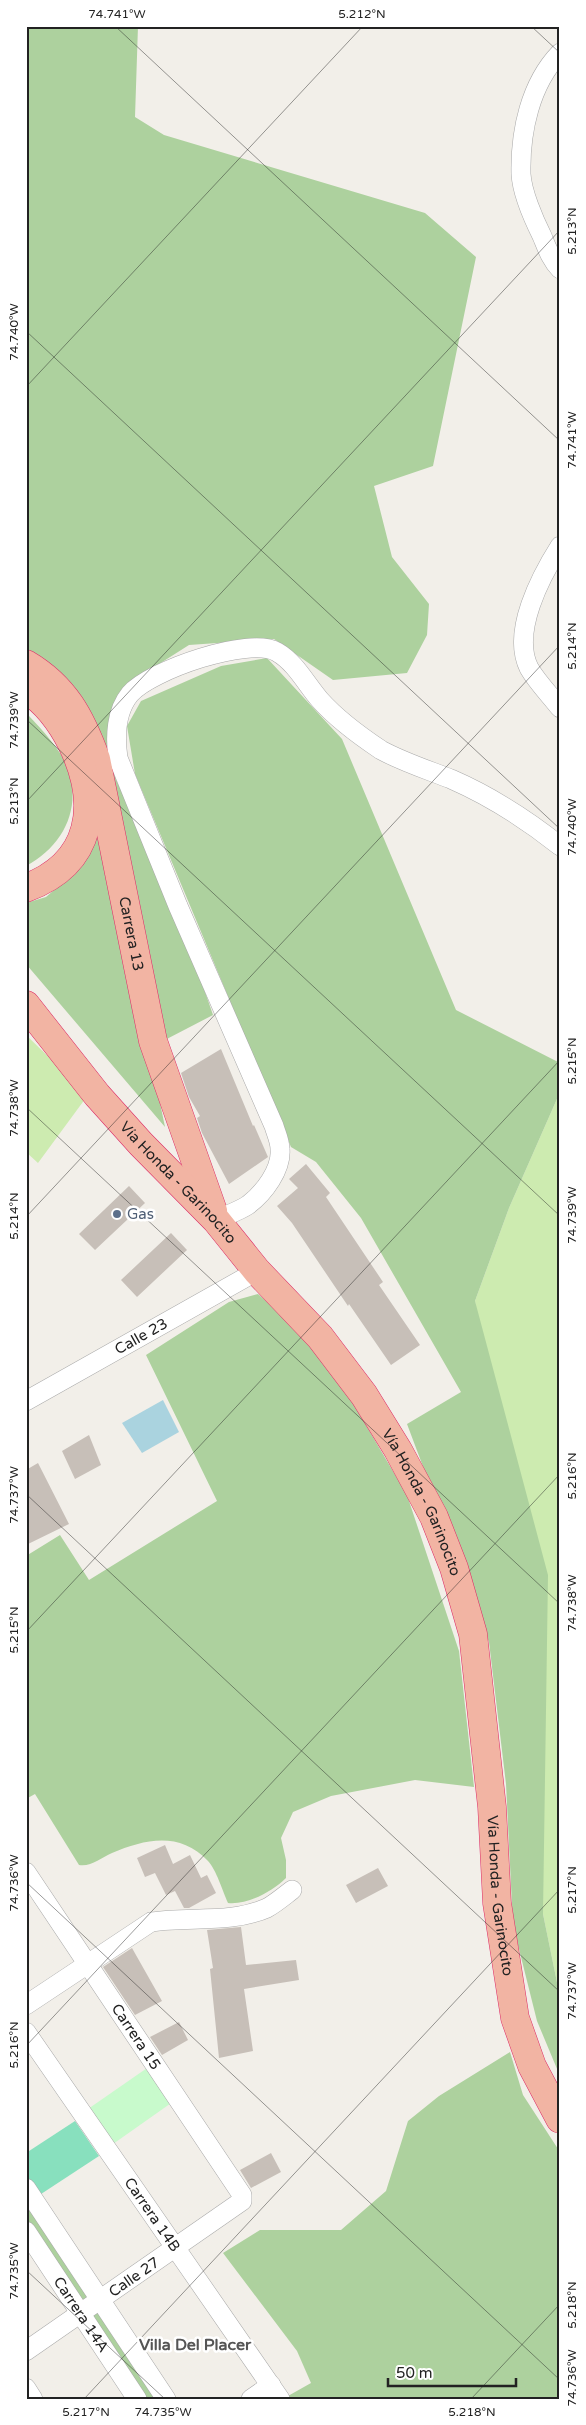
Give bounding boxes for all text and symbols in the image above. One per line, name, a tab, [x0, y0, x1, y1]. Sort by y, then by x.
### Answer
text: 74.741°W	[88, 7, 146, 21]
text: 5.212°N	[338, 7, 386, 21]
text: 5.213°N	[565, 207, 579, 255]
text: 74.740°W	[7, 303, 21, 361]
text: 74.741°W	[565, 411, 579, 469]
text: 5.214°N	[565, 622, 579, 670]
text: 74.739°W	[7, 691, 21, 749]
text: 5.213°N	[7, 777, 21, 825]
text: 74.740°W	[565, 798, 579, 856]
street label: Carrera 13	[115, 895, 148, 973]
text: 5.215°N	[565, 1037, 579, 1085]
text: 74.738°W	[7, 1079, 21, 1137]
street label: Vía Honda - Garinocito	[116, 1118, 240, 1247]
text: 74.739°W	[565, 1186, 579, 1244]
text: 5.214°N	[7, 1192, 21, 1240]
place label: Gas	[127, 1205, 154, 1223]
marker: Gas	[111, 1208, 123, 1220]
street label: Calle 23	[112, 1314, 171, 1358]
street label: Vía Honda - Garinocito	[378, 1425, 465, 1578]
text: 5.216°N	[565, 1452, 579, 1500]
text: 74.737°W	[7, 1466, 21, 1524]
text: 74.738°W	[565, 1574, 579, 1632]
text: 5.215°N	[7, 1606, 21, 1654]
street label: Vía Honda - Garinocito	[483, 1815, 517, 1977]
text: 74.736°W	[7, 1854, 21, 1912]
text: 5.217°N	[565, 1866, 579, 1914]
text: 74.737°W	[565, 1962, 579, 2020]
street label: Carrera 15	[108, 2000, 165, 2073]
text: 5.216°N	[7, 2021, 21, 2069]
street label: Carrera 14B	[120, 2174, 184, 2255]
text: 74.735°W	[7, 2242, 21, 2300]
street label: Calle 27	[105, 2253, 163, 2301]
street label: Carrera 14A	[50, 2273, 113, 2356]
text: 5.218°N	[565, 2281, 579, 2329]
district label: Villa Del Placer	[139, 2335, 252, 2355]
text: 74.736°W	[565, 2349, 579, 2407]
scale bar	[388, 2355, 516, 2387]
text: 50 m	[396, 2364, 433, 2382]
text: 5.217°N	[62, 2405, 110, 2419]
text: 74.735°W	[134, 2405, 192, 2419]
text: 5.218°N	[448, 2405, 496, 2419]

